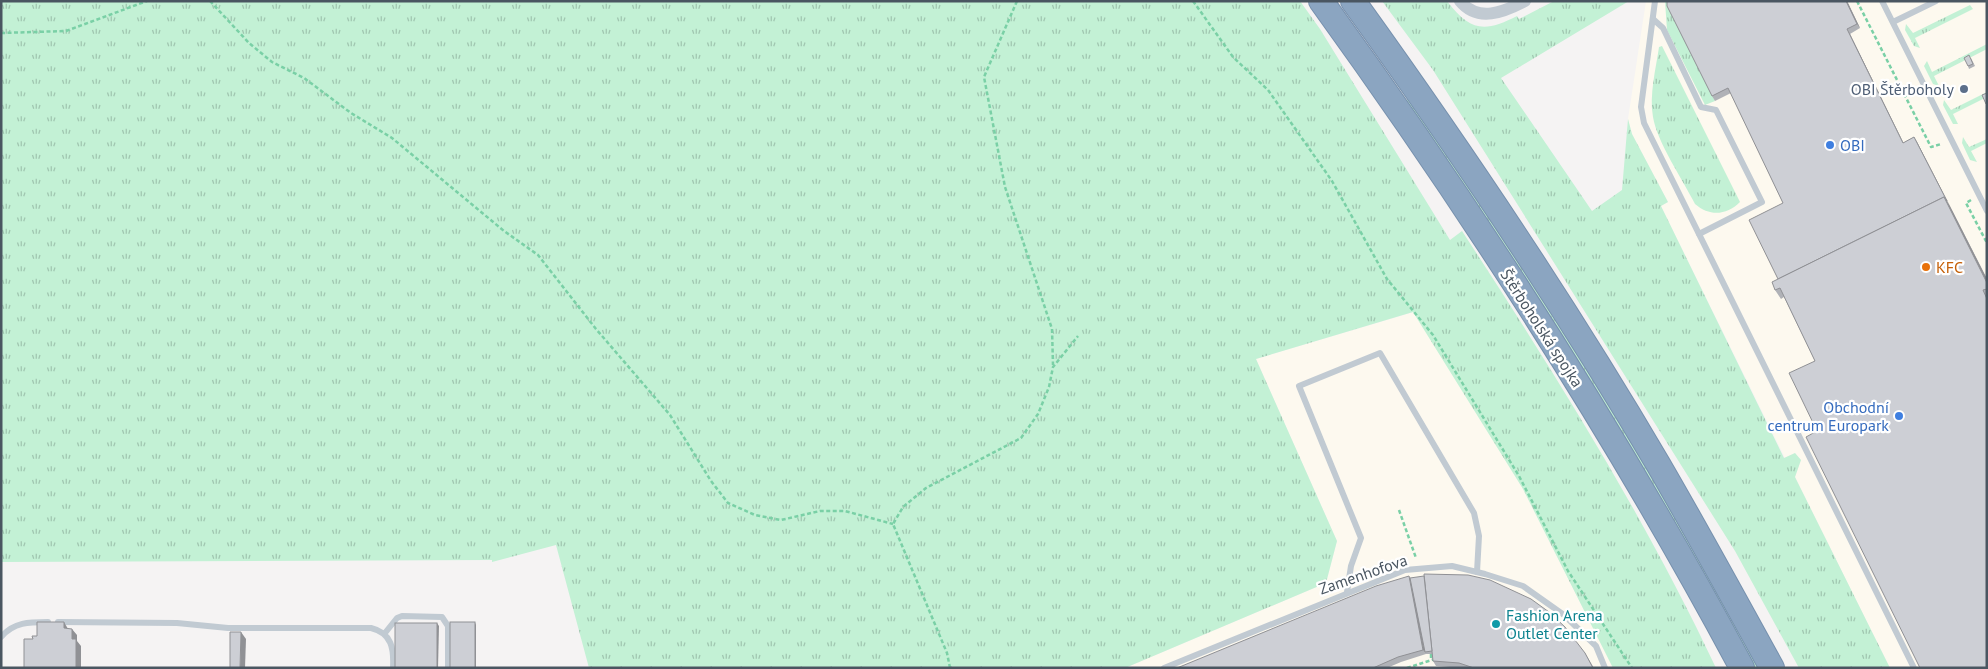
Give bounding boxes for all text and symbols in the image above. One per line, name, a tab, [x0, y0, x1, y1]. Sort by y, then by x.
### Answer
place label: OBI Štěrboholy	[1851, 79, 1955, 99]
marker: OBI Štěrboholy	[1958, 83, 1970, 95]
place label: OBI	[1840, 135, 1865, 155]
marker: OBI	[1824, 139, 1836, 151]
place label: KFC	[1936, 257, 1963, 277]
marker: KFC	[1920, 261, 1932, 273]
street label: Štěrboholská spojka	[1496, 265, 1588, 391]
place label: Obchodní centrum Europark	[1768, 397, 1889, 435]
marker: Obchodní centrum Europark	[1893, 410, 1905, 422]
street label: Zamenhofova	[1316, 550, 1410, 598]
place label: Fashion Arena Outlet Center	[1506, 605, 1603, 643]
marker: Fashion Arena Outlet Center	[1490, 618, 1502, 630]

